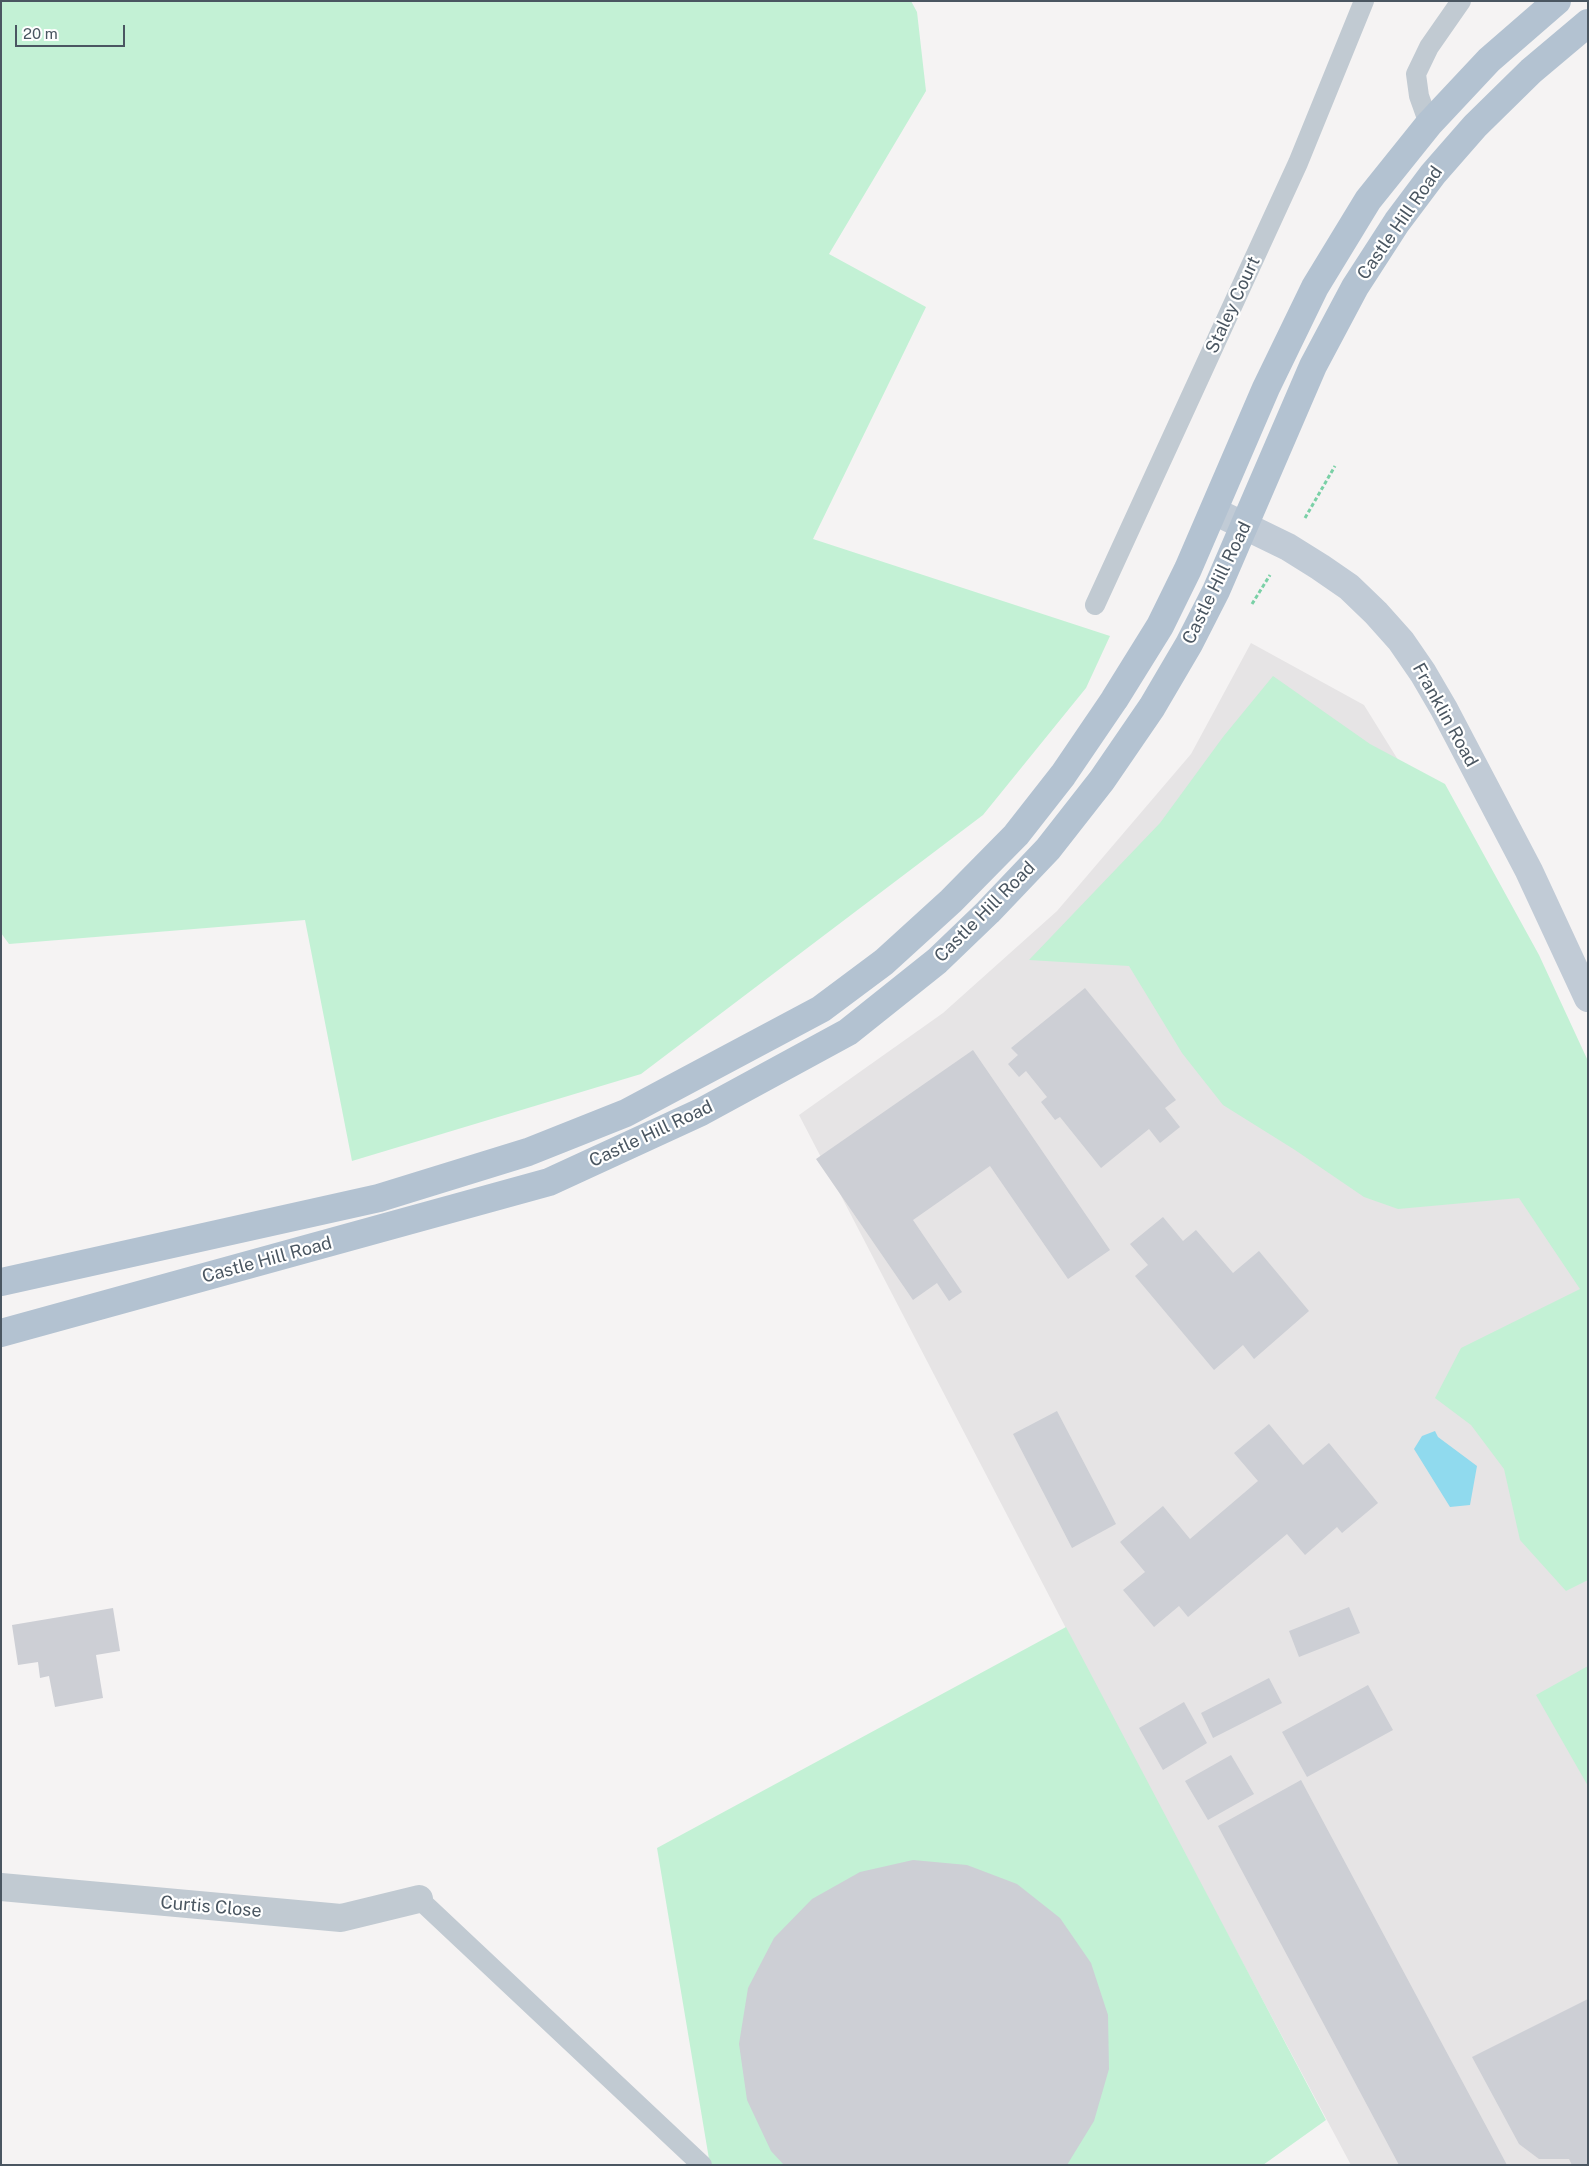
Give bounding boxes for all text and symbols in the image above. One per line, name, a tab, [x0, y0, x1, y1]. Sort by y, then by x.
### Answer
scale bar	[18, 15, 128, 47]
text: 20 m	[23, 25, 58, 42]
street label: Castle Hill Road	[1353, 162, 1447, 284]
street label: Staley Court	[1201, 253, 1265, 357]
street label: Castle Hill Road	[1178, 518, 1256, 648]
street label: Franklin Road	[1408, 659, 1482, 771]
street label: Castle Hill Road	[930, 857, 1040, 967]
street label: Castle Hill Road	[586, 1096, 716, 1172]
street label: Castle Hill Road	[200, 1232, 334, 1288]
street label: Curtis Close	[160, 1892, 262, 1922]

